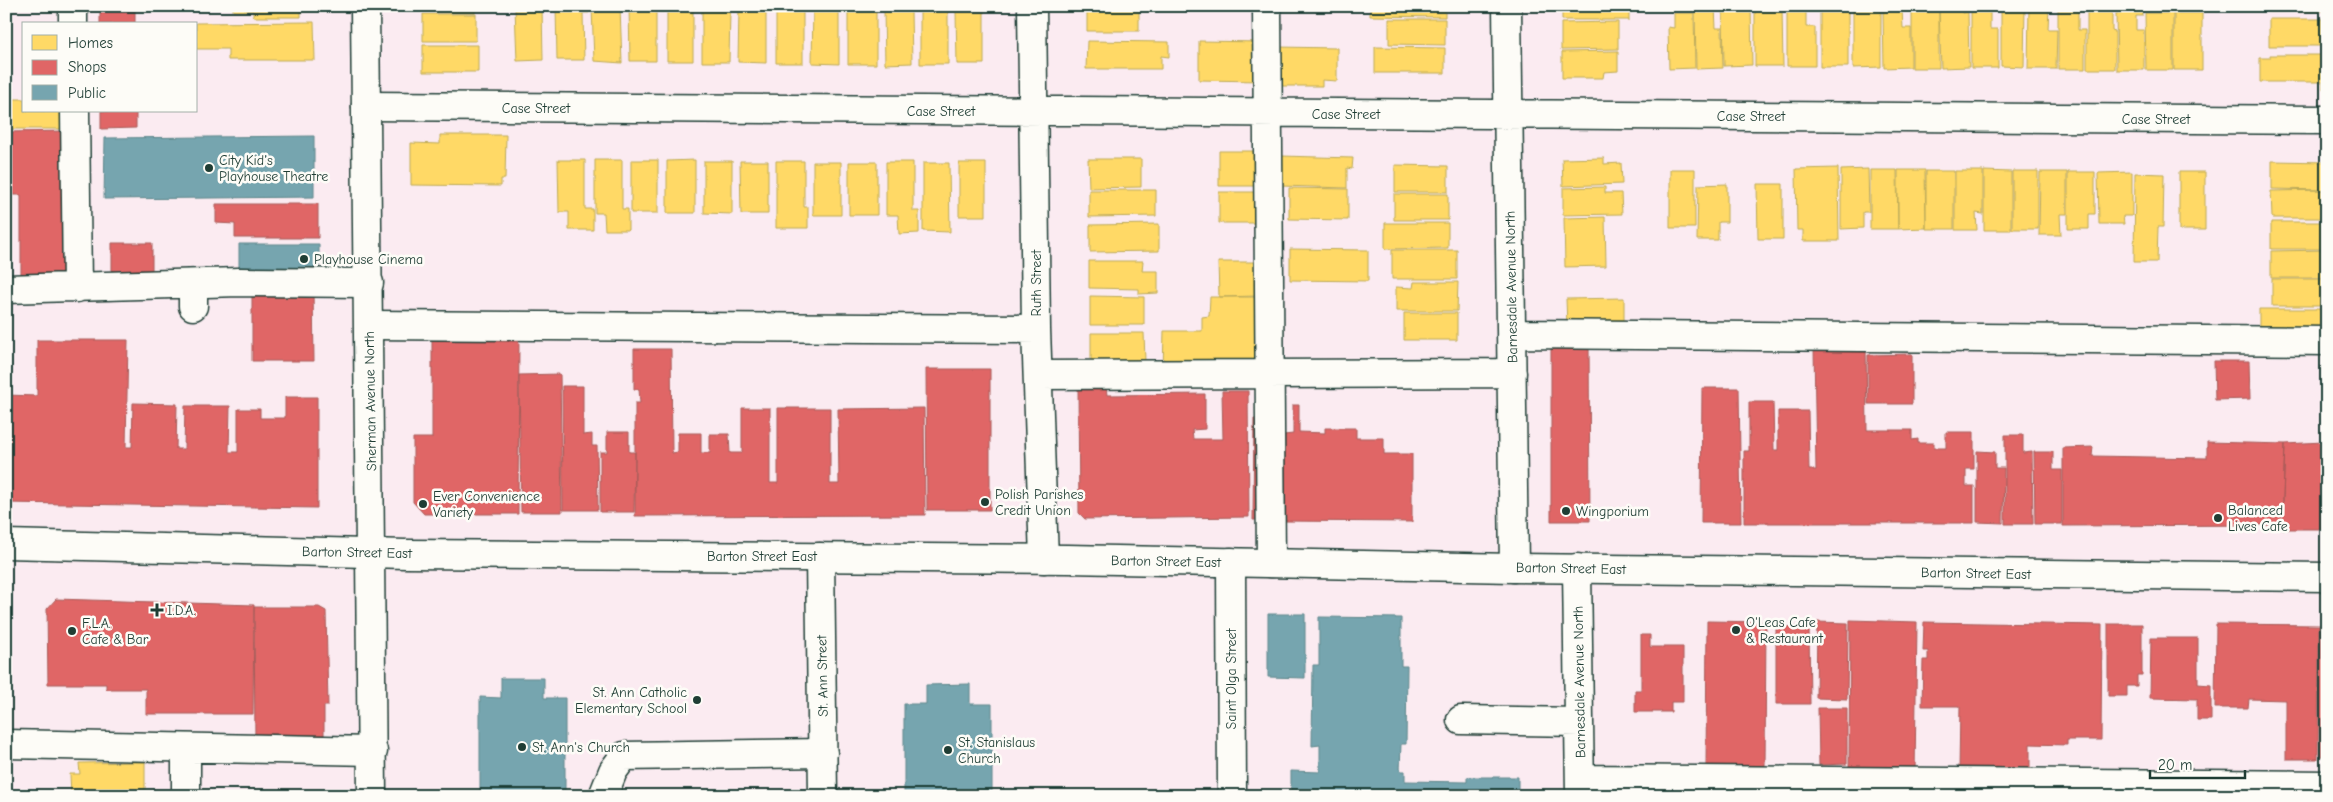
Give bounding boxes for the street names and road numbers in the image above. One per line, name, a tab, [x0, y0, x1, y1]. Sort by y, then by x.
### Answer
street label: Case Street	[502, 100, 571, 117]
street label: Case Street	[907, 103, 976, 120]
street label: Case Street	[1312, 106, 1381, 123]
street label: Case Street	[1717, 108, 1786, 125]
street label: Case Street	[2122, 111, 2191, 128]
street label: Barnesdale Avenue North	[1502, 211, 1521, 363]
street label: Ruth Street	[1028, 249, 1045, 316]
street label: Sherman Avenue North	[361, 331, 380, 471]
street label: Barton Street East	[302, 543, 413, 562]
street label: Barton Street East	[707, 548, 818, 565]
street label: Barton Street East	[1111, 552, 1222, 571]
street label: Barton Street East	[1516, 559, 1627, 578]
street label: Barton Street East	[1921, 564, 2032, 583]
street label: Barnesdale Avenue North	[1570, 606, 1589, 758]
street label: Saint Olga Street	[1223, 628, 1240, 730]
street label: St. Ann Street	[813, 634, 832, 717]

